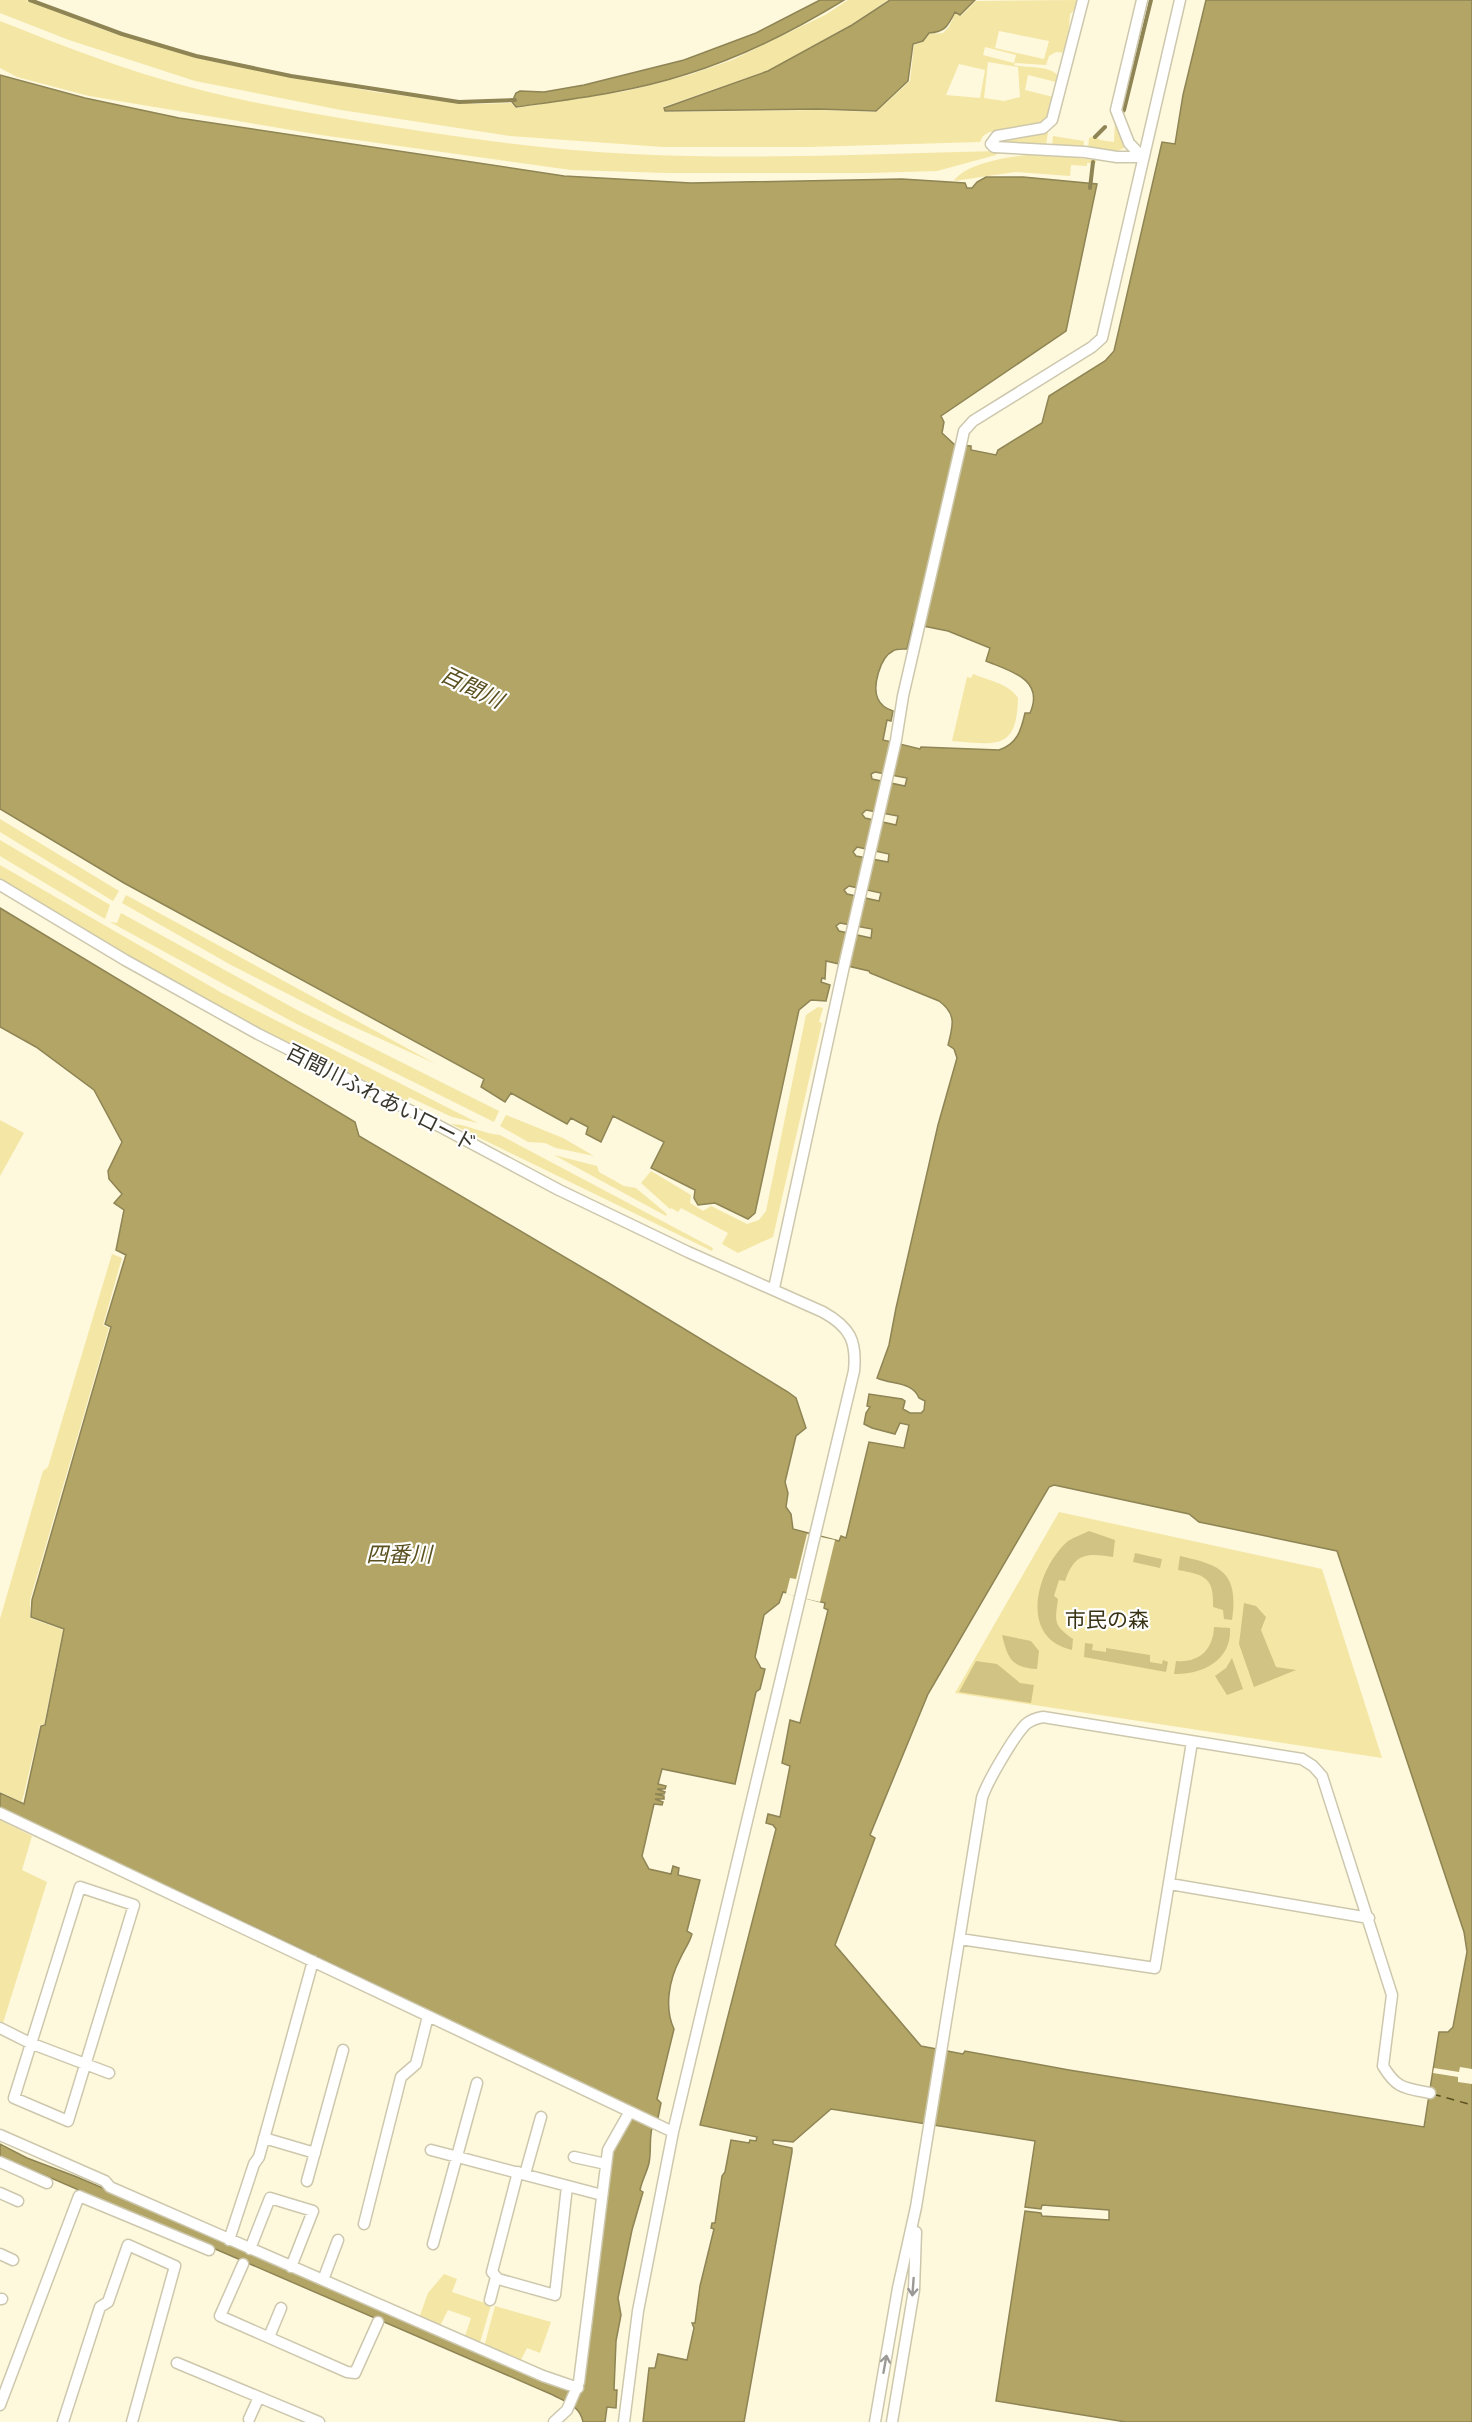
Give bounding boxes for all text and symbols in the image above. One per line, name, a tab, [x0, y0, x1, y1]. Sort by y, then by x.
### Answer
water label: 百間川	[437, 662, 509, 714]
street label: 百間川ふれあいロード	[282, 1039, 480, 1156]
water label: 四番川	[366, 1542, 434, 1567]
park label: 市民の森	[1065, 1607, 1149, 1632]
one-way arrow	[907, 2276, 918, 2296]
one-way arrow	[880, 2355, 891, 2375]

